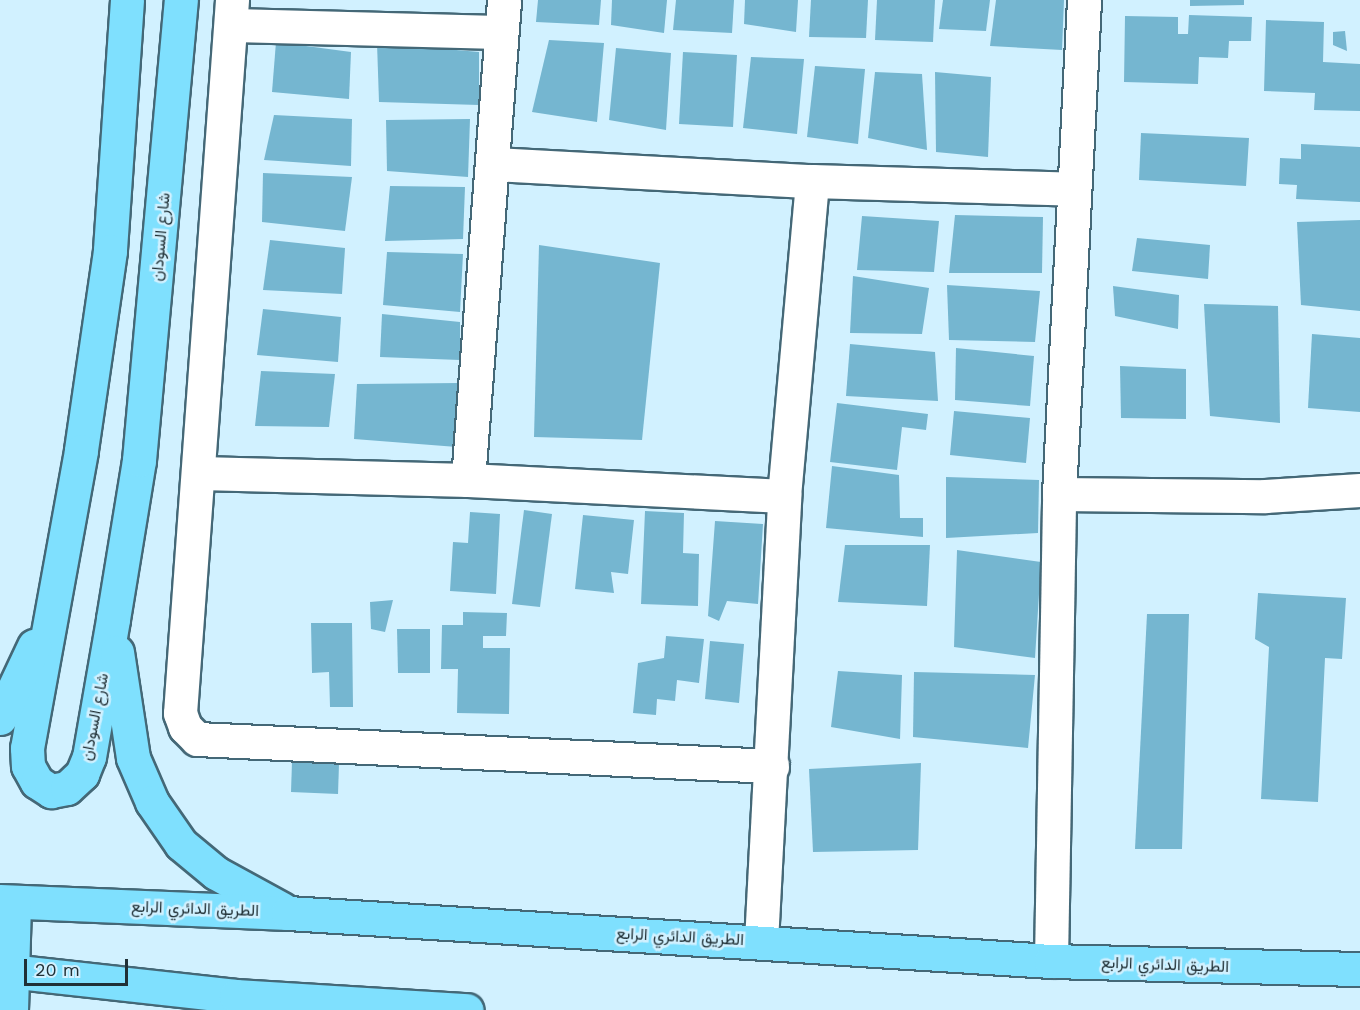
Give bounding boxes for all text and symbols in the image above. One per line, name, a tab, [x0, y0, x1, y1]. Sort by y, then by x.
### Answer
street label: شارع السودان	[148, 192, 174, 282]
street label: شارع السودان	[77, 672, 113, 762]
street label: الطريق الدائري الرابع	[131, 897, 259, 921]
street label: الطريق الدائري الرابع	[616, 924, 744, 950]
scale bar	[27, 947, 130, 985]
street label: الطريق الدائري الرابع	[1101, 953, 1229, 977]
text: 20 m	[35, 959, 80, 980]

